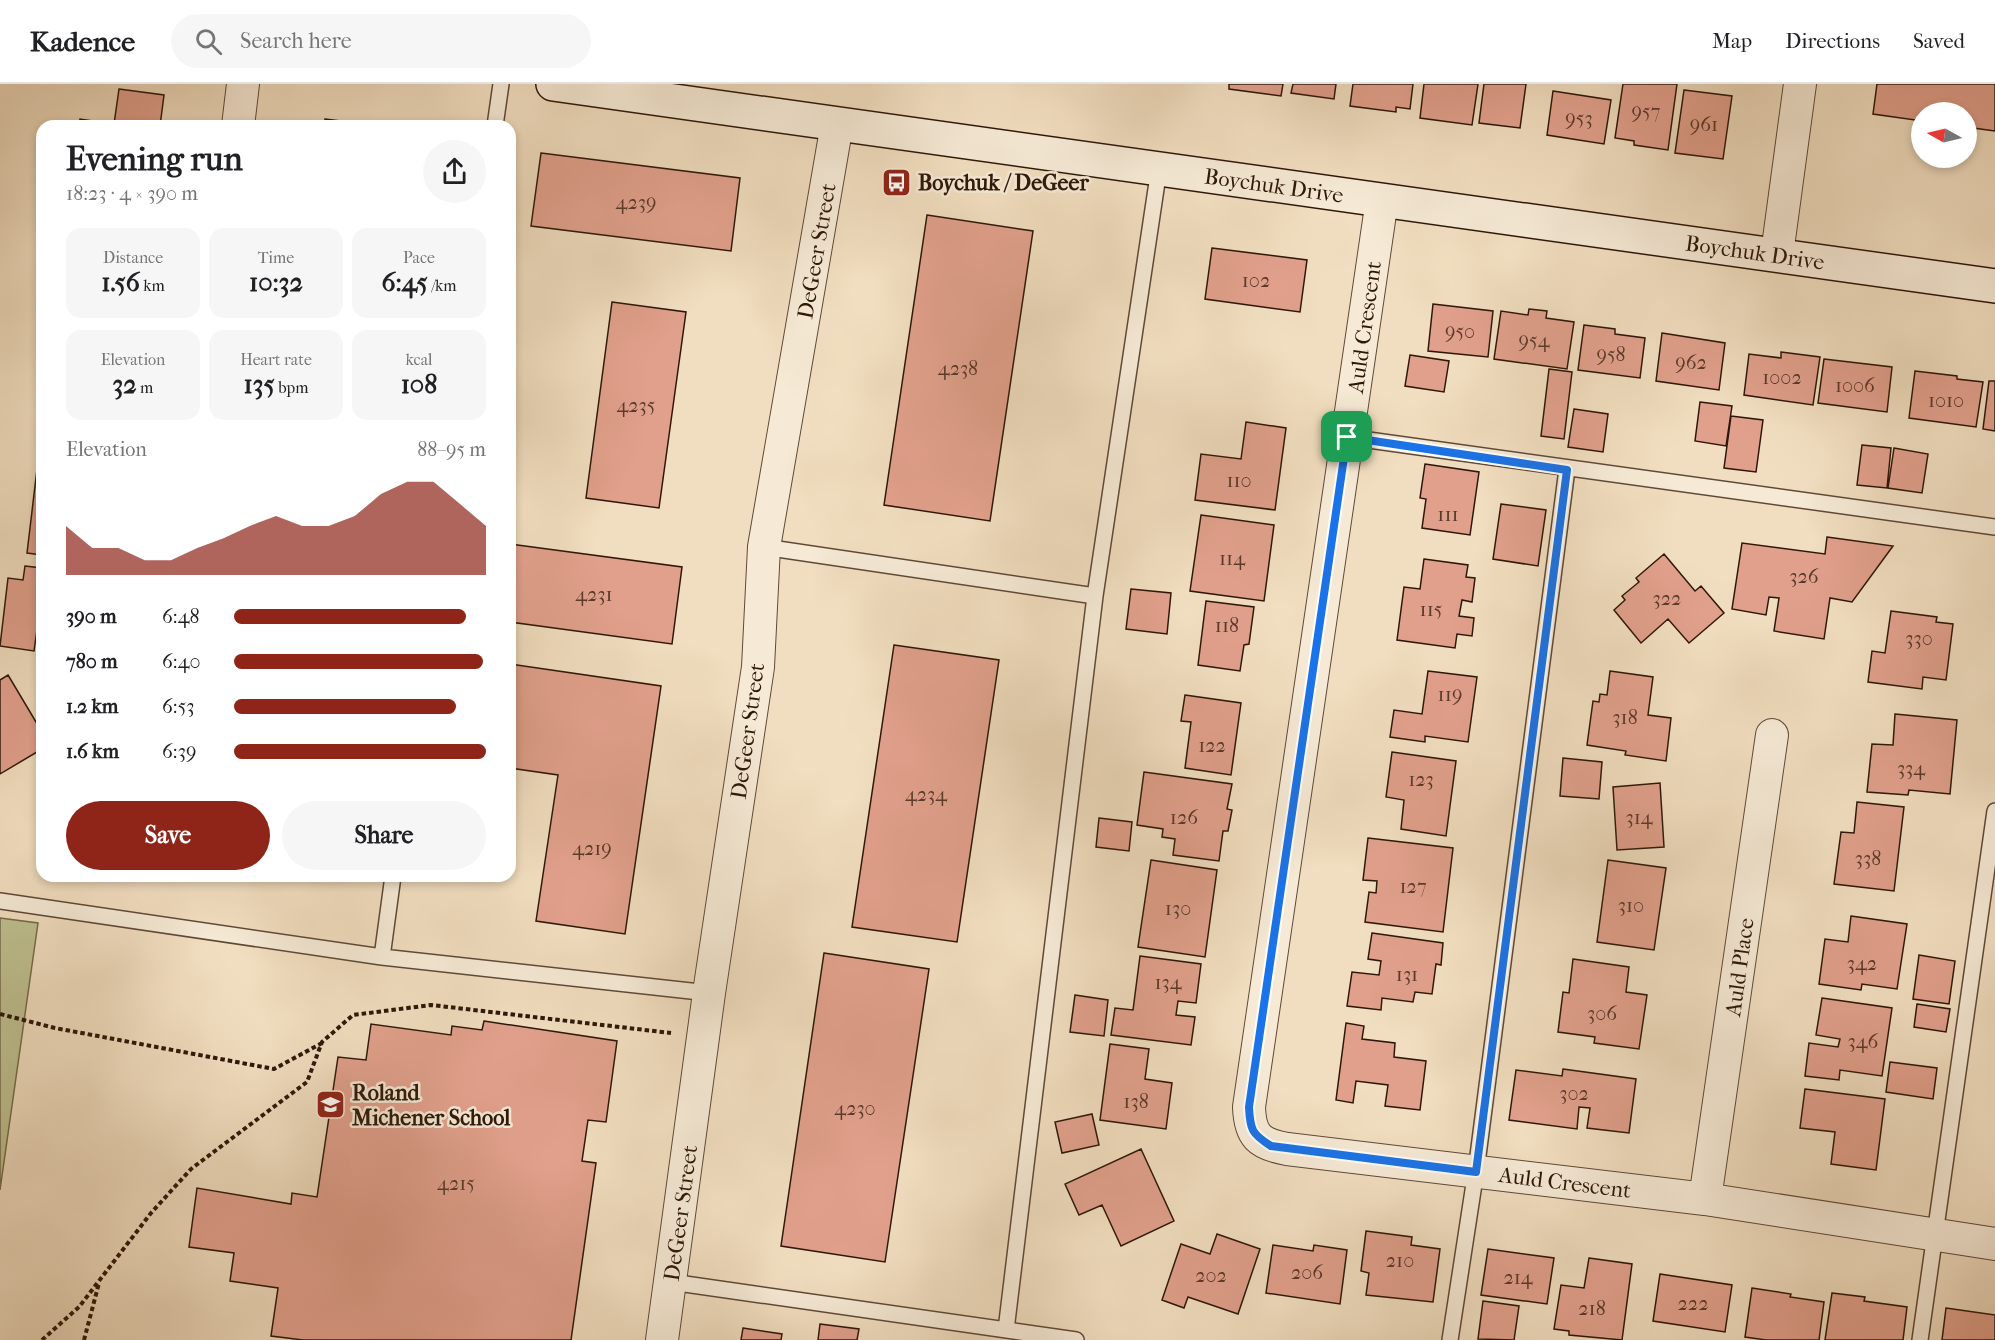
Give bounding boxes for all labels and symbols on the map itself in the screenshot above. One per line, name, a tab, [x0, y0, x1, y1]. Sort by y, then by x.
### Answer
house number: 957	[1632, 100, 1661, 123]
north arrow	[1911, 102, 1977, 168]
house number: 953	[1565, 107, 1593, 130]
house number: 961	[1690, 113, 1718, 136]
street label: Boychuk Drive	[1203, 163, 1345, 209]
bus stop icon: Boychuk / DeGeer	[881, 166, 913, 198]
place label: Boychuk / DeGeer	[918, 170, 1089, 196]
street label: DeGeer Street	[792, 181, 842, 321]
house number: 4239	[616, 191, 656, 214]
street label: Boychuk Drive	[1684, 230, 1826, 276]
street label: Auld Crescent	[1343, 259, 1387, 396]
house number: 102	[1242, 269, 1270, 292]
house number: 950	[1445, 320, 1475, 343]
house number: 954	[1519, 329, 1551, 352]
house number: 958	[1596, 343, 1626, 366]
house number: 962	[1675, 351, 1707, 374]
house number: 4238	[938, 357, 978, 380]
house number: 1002	[1762, 366, 1802, 389]
house number: 1006	[1835, 374, 1875, 397]
house number: 1010	[1928, 389, 1964, 412]
house number: 4235	[617, 394, 655, 417]
pin	[1321, 411, 1372, 462]
house number: 110	[1226, 469, 1252, 492]
house number: 111	[1437, 503, 1459, 526]
house number: 114	[1219, 547, 1246, 570]
house number: 326	[1789, 565, 1819, 588]
house number: 4231	[575, 583, 613, 606]
house number: 322	[1653, 587, 1681, 610]
house number: 115	[1420, 598, 1442, 621]
house number: 118	[1215, 614, 1239, 637]
house number: 330	[1905, 627, 1933, 650]
street label: DeGeer Street	[726, 661, 770, 801]
house number: 119	[1438, 683, 1462, 706]
house number: 318	[1612, 706, 1638, 729]
house number: 122	[1198, 734, 1226, 757]
house number: 334	[1897, 757, 1926, 780]
house number: 123	[1408, 768, 1434, 791]
house number: 4234	[905, 783, 948, 806]
house number: 126	[1170, 806, 1198, 829]
house number: 314	[1625, 806, 1654, 829]
house number: 4219	[572, 837, 612, 860]
house number: 338	[1855, 847, 1881, 870]
house number: 127	[1399, 875, 1427, 898]
house number: 310	[1618, 894, 1644, 917]
house number: 130	[1165, 897, 1191, 920]
street label: Auld Place	[1720, 916, 1760, 1019]
house number: 342	[1847, 952, 1877, 975]
house number: 131	[1396, 963, 1418, 986]
house number: 134	[1154, 971, 1183, 994]
house number: 306	[1587, 1002, 1617, 1025]
house number: 346	[1848, 1030, 1879, 1053]
place label: Roland Michener School	[351, 1080, 511, 1131]
house number: 302	[1559, 1082, 1589, 1105]
school or university icon: Roland Michener School	[315, 1089, 347, 1121]
house number: 138	[1123, 1090, 1149, 1113]
house number: 4230	[834, 1097, 876, 1120]
street label: DeGeer Street	[659, 1143, 703, 1283]
street label: Auld Crescent	[1496, 1162, 1633, 1204]
house number: 4215	[437, 1172, 475, 1195]
house number: 210	[1386, 1249, 1414, 1272]
house number: 206	[1291, 1261, 1323, 1284]
house number: 202	[1195, 1264, 1227, 1287]
house number: 214	[1503, 1266, 1534, 1289]
house number: 222	[1678, 1292, 1708, 1315]
house number: 218	[1578, 1297, 1606, 1320]

